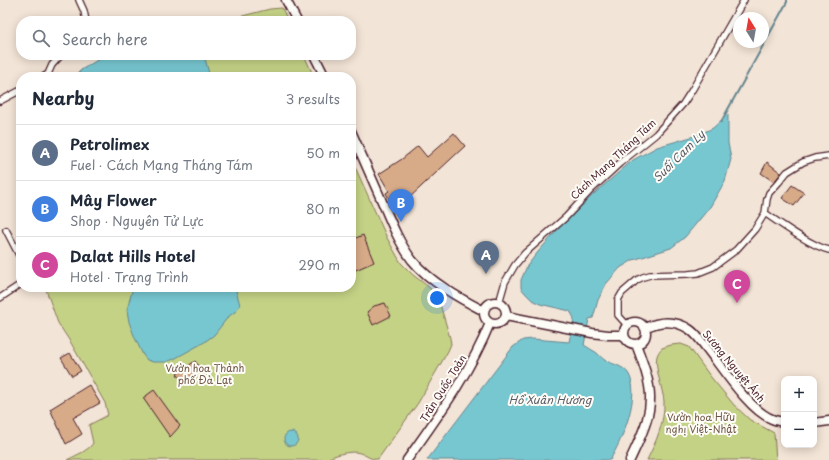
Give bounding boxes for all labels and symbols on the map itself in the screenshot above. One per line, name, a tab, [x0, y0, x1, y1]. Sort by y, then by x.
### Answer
north arrow	[733, 12, 769, 48]
street label: Cách Mạng Tháng Tám	[567, 115, 659, 202]
water label: Suối Cam Ly	[649, 125, 709, 185]
pin: B	[388, 189, 414, 222]
pin: A	[473, 241, 499, 274]
pin: C	[724, 270, 750, 303]
your location	[427, 288, 447, 308]
street label: Sương Nguyệt Ánh	[700, 326, 769, 405]
street label: Trần Quốc Toản	[416, 351, 469, 425]
park label: Vườn hoa Thành phố Đà Lạt	[166, 360, 245, 387]
water label: Hồ Xuân Hương	[509, 391, 592, 408]
park label: Vườn hoa Hữu nghị Việt-Nhật	[666, 409, 736, 436]

